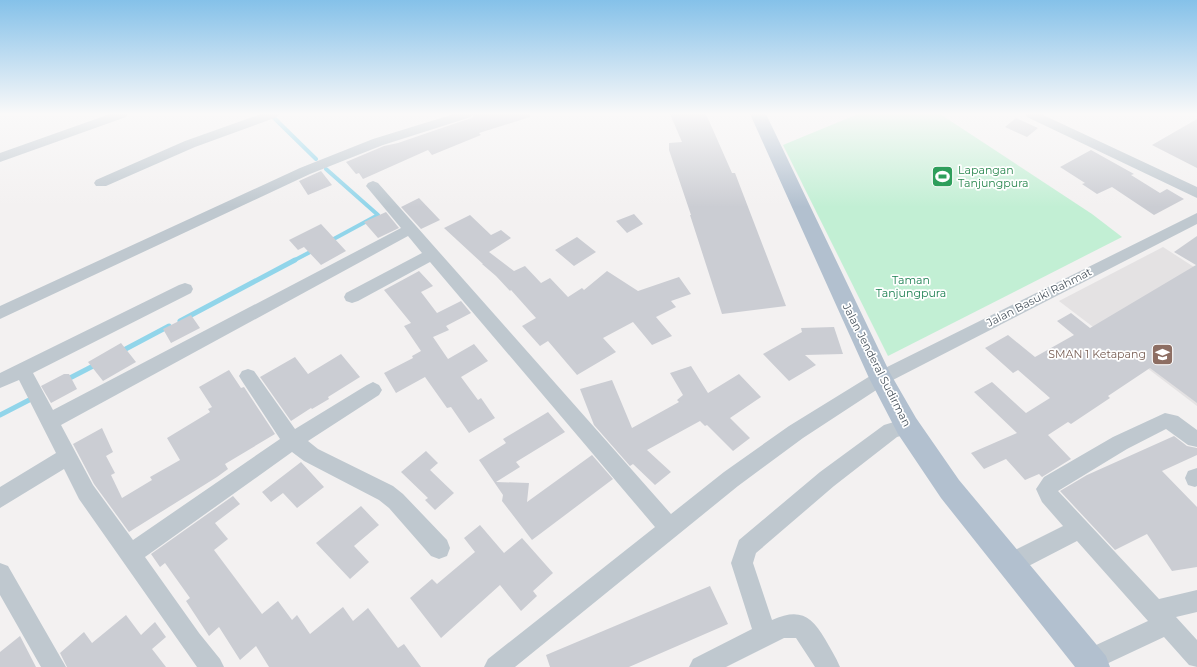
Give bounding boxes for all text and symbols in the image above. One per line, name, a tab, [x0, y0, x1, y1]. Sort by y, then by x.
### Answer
sports icon: Lapangan Tanjungpura	[930, 163, 956, 189]
place label: Lapangan Tanjungpura	[958, 163, 1029, 190]
street label: Jalan Basuki Rahmat	[983, 264, 1094, 330]
park label: Taman Tanjungpura	[876, 273, 946, 300]
street label: Jalan Jenderal Sudirman	[839, 300, 914, 429]
school or university icon: SMAN 1 Ketapang	[1149, 341, 1175, 367]
place label: SMAN 1 Ketapang	[1048, 347, 1146, 361]

